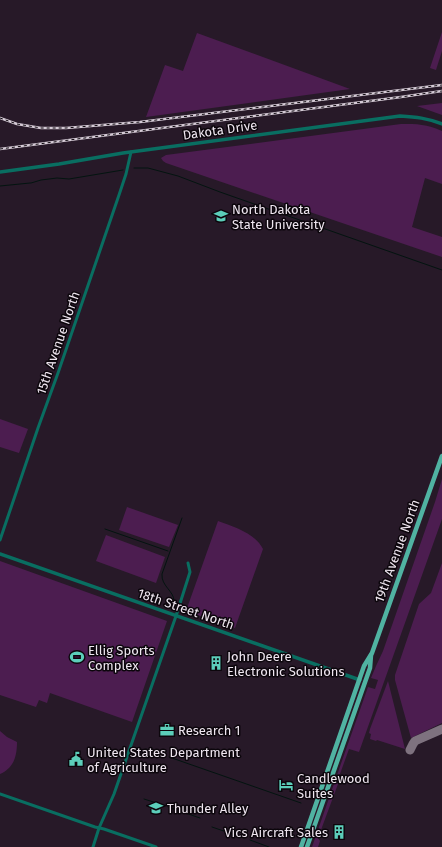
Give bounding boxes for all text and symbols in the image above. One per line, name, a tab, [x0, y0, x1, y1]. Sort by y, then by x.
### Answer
street label: Dakota Drive	[182, 117, 258, 143]
place label: North Dakota State University	[232, 202, 325, 232]
school or university icon: North Dakota State University	[213, 208, 229, 224]
street label: 15th Avenue North	[33, 289, 83, 397]
street label: 19th Avenue North	[371, 497, 423, 605]
street label: 18th Street North	[136, 585, 236, 633]
place label: Ellig Sports Complex	[88, 643, 155, 673]
sports icon: Ellig Sports Complex	[69, 649, 85, 665]
place label: John Deere Electronic Solutions	[227, 649, 344, 679]
building icon: John Deere Electronic Solutions	[208, 655, 224, 671]
office icon: Research 1	[159, 722, 175, 738]
place label: Research 1	[178, 723, 240, 738]
place label: United States Department of Agriculture	[87, 745, 240, 775]
public building icon: United States Department of Agriculture	[68, 751, 84, 767]
place label: Candlewood Suites	[297, 771, 370, 801]
hotel icon: Candlewood Suites	[278, 777, 294, 793]
school or university icon: Thunder Alley	[148, 800, 164, 816]
place label: Thunder Alley	[167, 801, 249, 816]
building icon: Vics Aircraft Sales	[331, 824, 347, 840]
place label: Vics Aircraft Sales	[224, 825, 328, 840]

